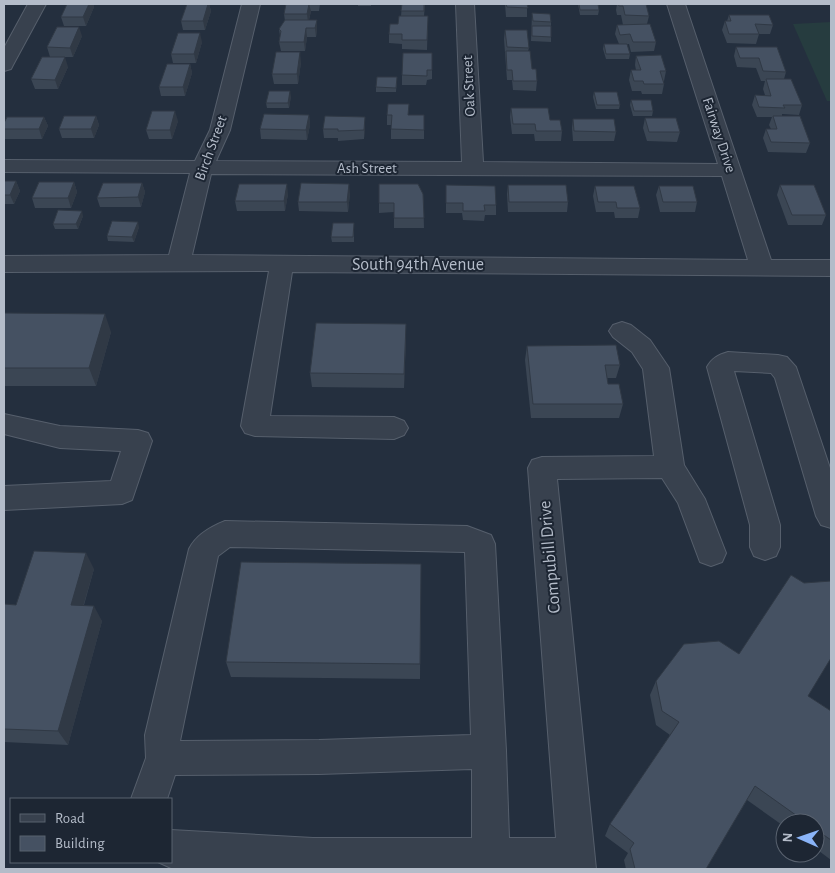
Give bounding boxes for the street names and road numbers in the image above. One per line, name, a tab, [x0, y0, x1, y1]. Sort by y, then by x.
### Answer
street label: Oak Street	[460, 55, 478, 117]
street label: Fairway Drive	[700, 95, 738, 175]
street label: Birch Street	[192, 113, 230, 182]
street label: Ash Street	[337, 161, 397, 176]
street label: South 94th Avenue	[352, 256, 484, 274]
street label: Compubill Drive	[536, 500, 564, 614]

